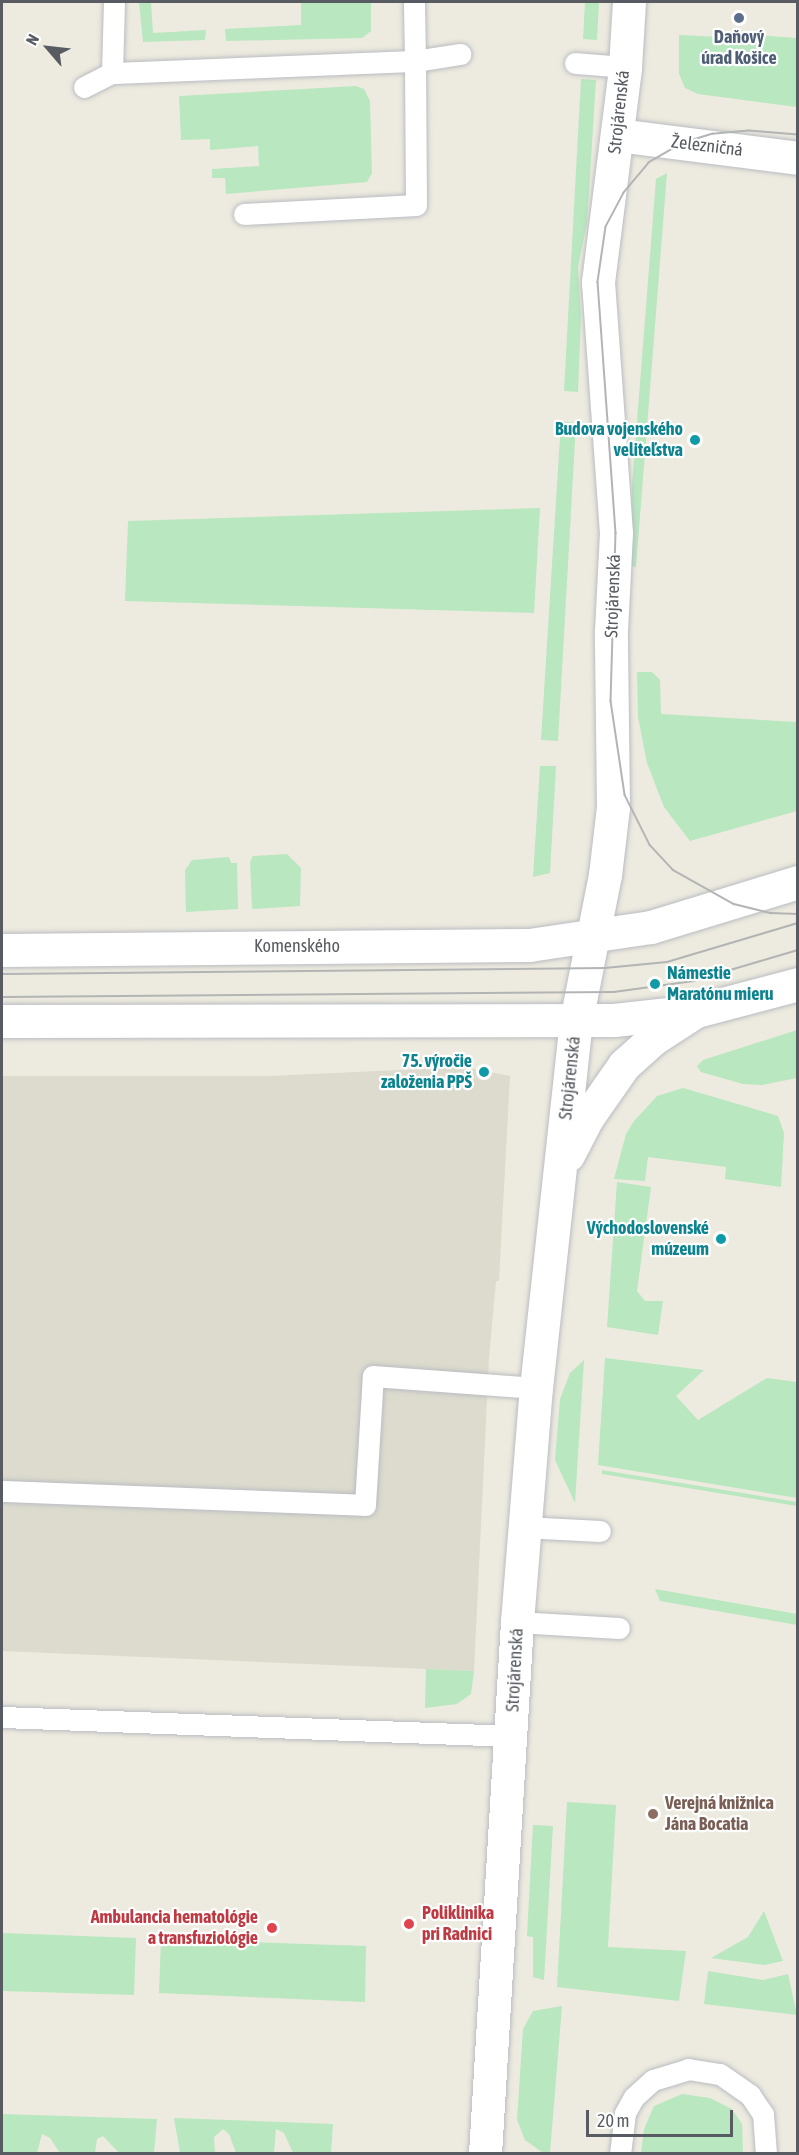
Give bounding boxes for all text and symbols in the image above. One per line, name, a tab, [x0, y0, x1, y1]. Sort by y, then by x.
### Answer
marker: Daňový úrad Košice	[732, 11, 746, 25]
north arrow	[18, 18, 78, 78]
place label: Daňový úrad Košice	[701, 27, 777, 70]
text: N	[22, 31, 42, 48]
street label: Strojárenská	[604, 69, 634, 155]
street label: Železničná	[670, 131, 744, 161]
place label: Budova vojenského veliteľstva	[555, 419, 683, 462]
marker: Budova vojenského veliteľstva	[688, 433, 702, 447]
street label: Strojárenská	[601, 554, 625, 638]
street label: Komenského	[254, 935, 340, 957]
place label: Námestie Maratónu mieru	[667, 963, 773, 1006]
marker: Námestie Maratónu mieru	[648, 977, 662, 991]
street label: Strojárenská	[555, 1035, 585, 1121]
place label: 75. výročie založenia PPŠ	[381, 1051, 472, 1094]
marker: 75. výročie založenia PPŠ	[477, 1065, 491, 1079]
place label: Východoslovenské múzeum	[587, 1218, 709, 1260]
marker: Východoslovenské múzeum	[714, 1232, 728, 1246]
street label: Strojárenská	[502, 1628, 528, 1712]
place label: Verejná knižnica Jána Bocatia	[665, 1793, 774, 1836]
marker: Verejná knižnica Jána Bocatia	[646, 1807, 660, 1821]
place label: Poliklinika pri Radnici	[422, 1903, 494, 1946]
place label: Ambulancia hematológie a transfuziológie	[91, 1907, 258, 1950]
marker: Poliklinika pri Radnici	[400, 1915, 418, 1933]
marker: Ambulancia hematológie a transfuziológie	[263, 1919, 281, 1937]
scale bar	[589, 2098, 736, 2136]
text: 20 m	[597, 2110, 629, 2131]

